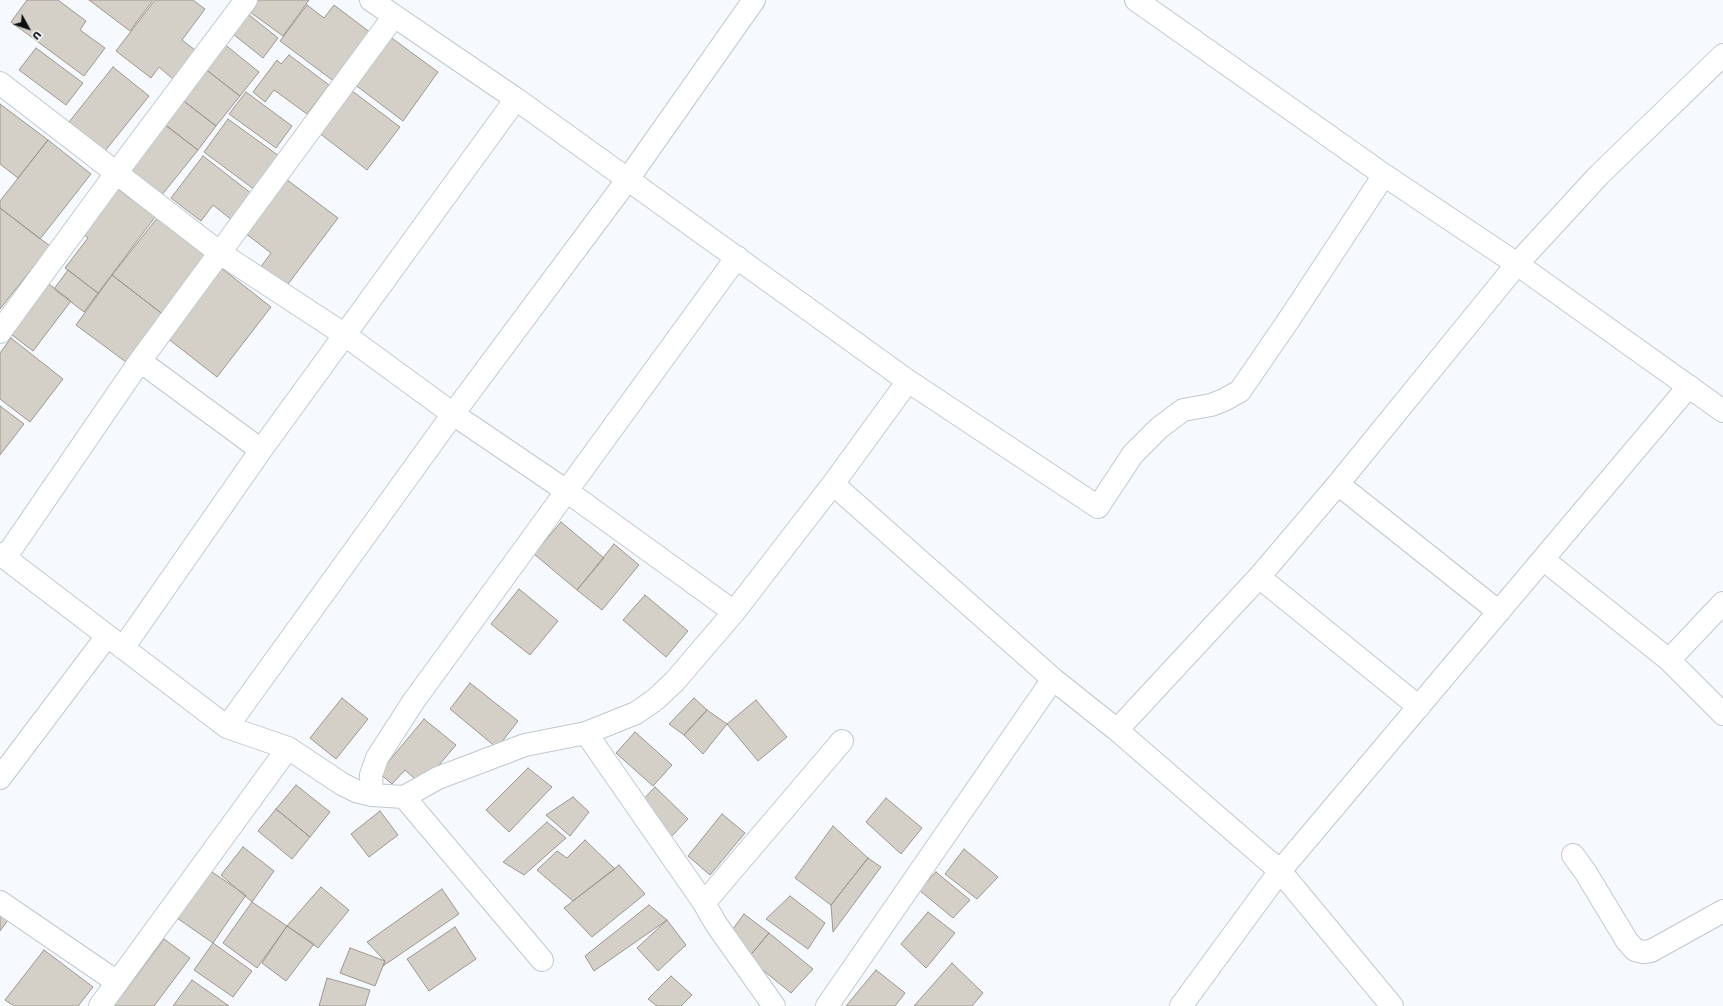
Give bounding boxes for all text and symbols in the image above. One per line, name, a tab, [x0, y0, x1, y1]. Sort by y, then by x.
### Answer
north arrow	[8, 8, 48, 48]
text: U	[29, 28, 46, 44]

